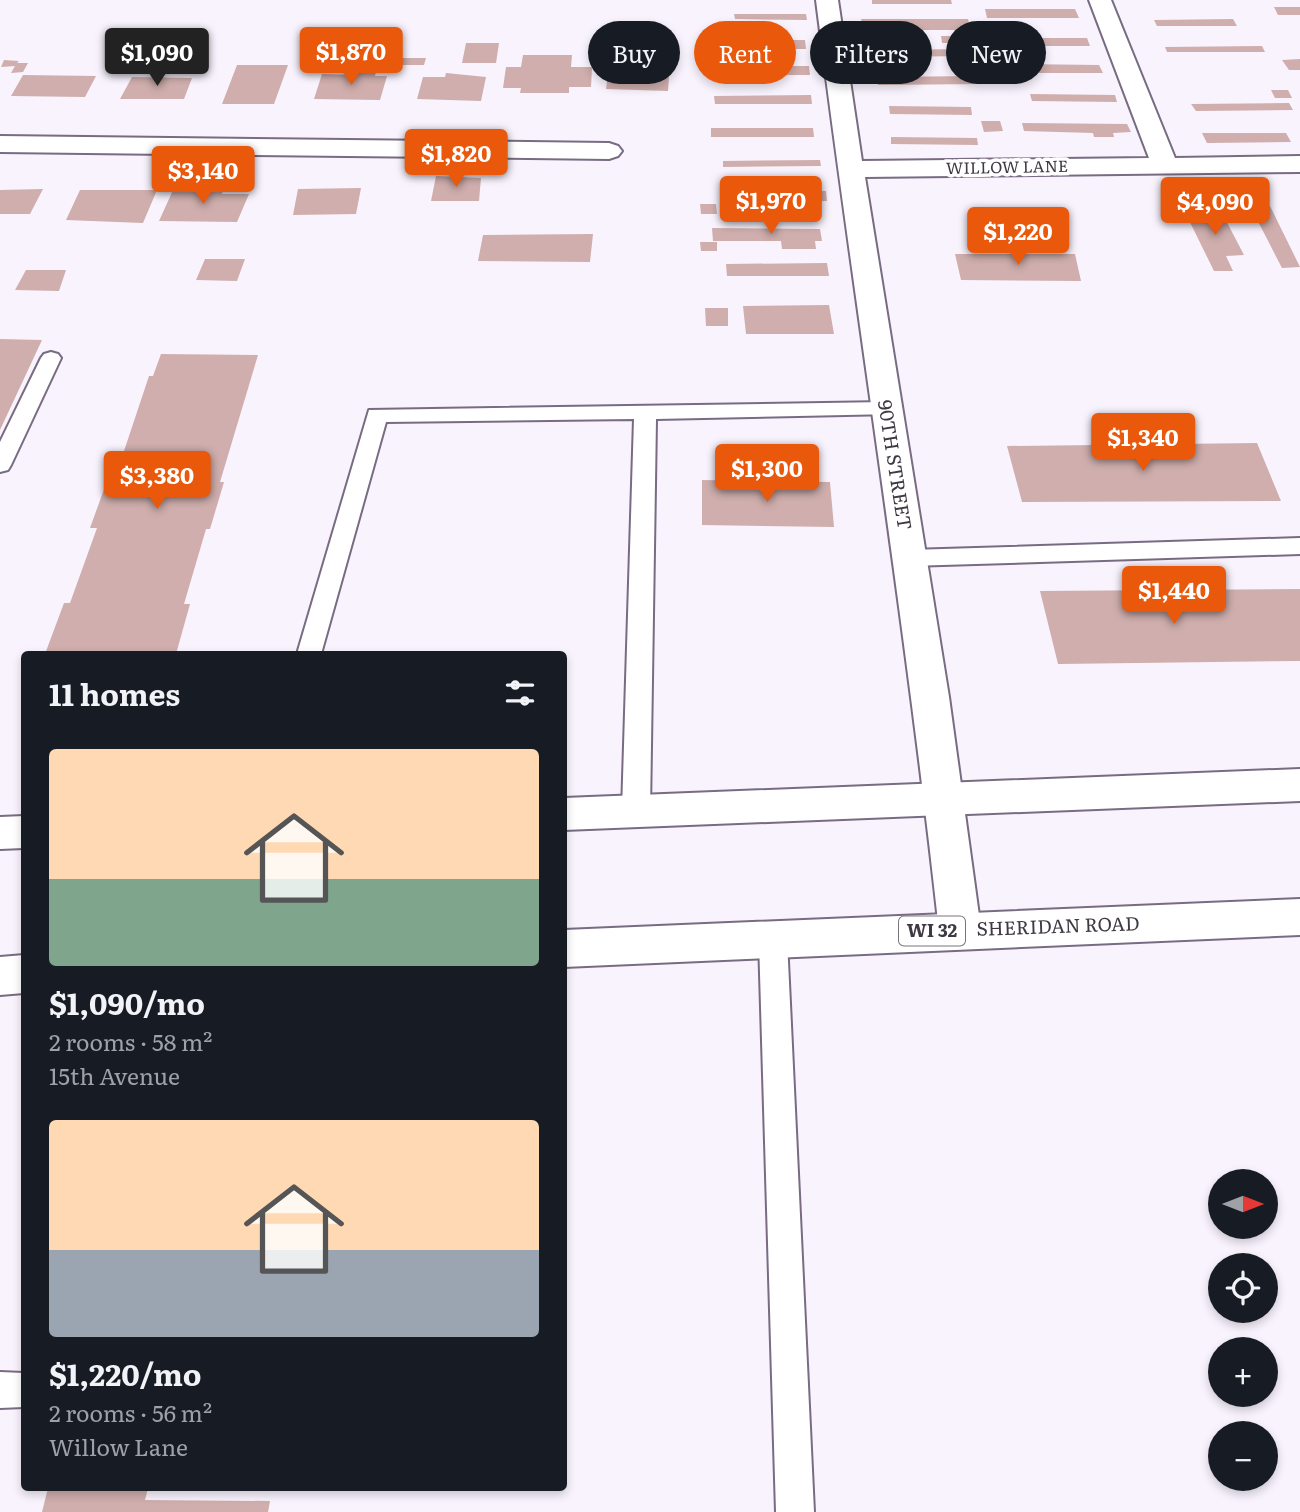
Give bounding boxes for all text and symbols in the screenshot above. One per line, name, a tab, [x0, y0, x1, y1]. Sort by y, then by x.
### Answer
chip: Buy	[588, 21, 680, 84]
chip: Rent	[694, 21, 796, 84]
chip: Filters	[810, 21, 932, 84]
chip: New	[946, 21, 1046, 84]
pin: $1,090	[100, 28, 214, 88]
pin: $1,870	[294, 28, 408, 87]
text: $1,870	[316, 33, 386, 67]
text: $1,090	[121, 34, 193, 68]
pin: $1,820	[399, 130, 513, 189]
text: $1,820	[421, 135, 491, 169]
pin: $3,140	[146, 146, 260, 206]
text: $3,140	[168, 152, 238, 186]
street label: WILLOW LANE	[946, 153, 1068, 179]
pin: $1,970	[714, 176, 828, 236]
pin: $4,090	[1158, 177, 1272, 237]
text: $1,970	[736, 182, 806, 216]
text: $4,090	[1177, 183, 1253, 217]
pin: $1,220	[961, 208, 1075, 267]
text: $1,220	[983, 213, 1053, 247]
street label: 90TH STREET	[872, 398, 920, 532]
pin: $1,340	[1086, 414, 1200, 473]
text: $1,340	[1107, 419, 1179, 453]
pin: $1,300	[710, 444, 824, 504]
text: $1,300	[731, 450, 803, 484]
pin: $3,380	[100, 452, 214, 511]
text: $3,380	[120, 457, 194, 491]
pin: $1,440	[1117, 566, 1231, 626]
text: $1,440	[1138, 572, 1210, 606]
text: 11 homes	[49, 671, 180, 715]
icon: filters	[501, 674, 539, 712]
icon: home	[231, 795, 357, 921]
street label: SHERIDAN ROAD	[976, 908, 1140, 942]
road number: WI 32	[899, 916, 965, 946]
text: $1,090/mo	[49, 980, 205, 1024]
text: 2 rooms · 58 m²	[49, 1024, 212, 1058]
text: 15th Avenue	[49, 1058, 180, 1092]
icon: home	[231, 1166, 357, 1292]
north arrow	[1208, 1169, 1278, 1239]
map controls	[1208, 1169, 1278, 1491]
button: locate	[1208, 1253, 1278, 1323]
button: +	[1208, 1337, 1278, 1407]
text: $1,220/mo	[49, 1351, 201, 1395]
text: 2 rooms · 56 m²	[49, 1395, 212, 1429]
button: −	[1208, 1421, 1278, 1491]
text: Willow Lane	[49, 1429, 188, 1463]

